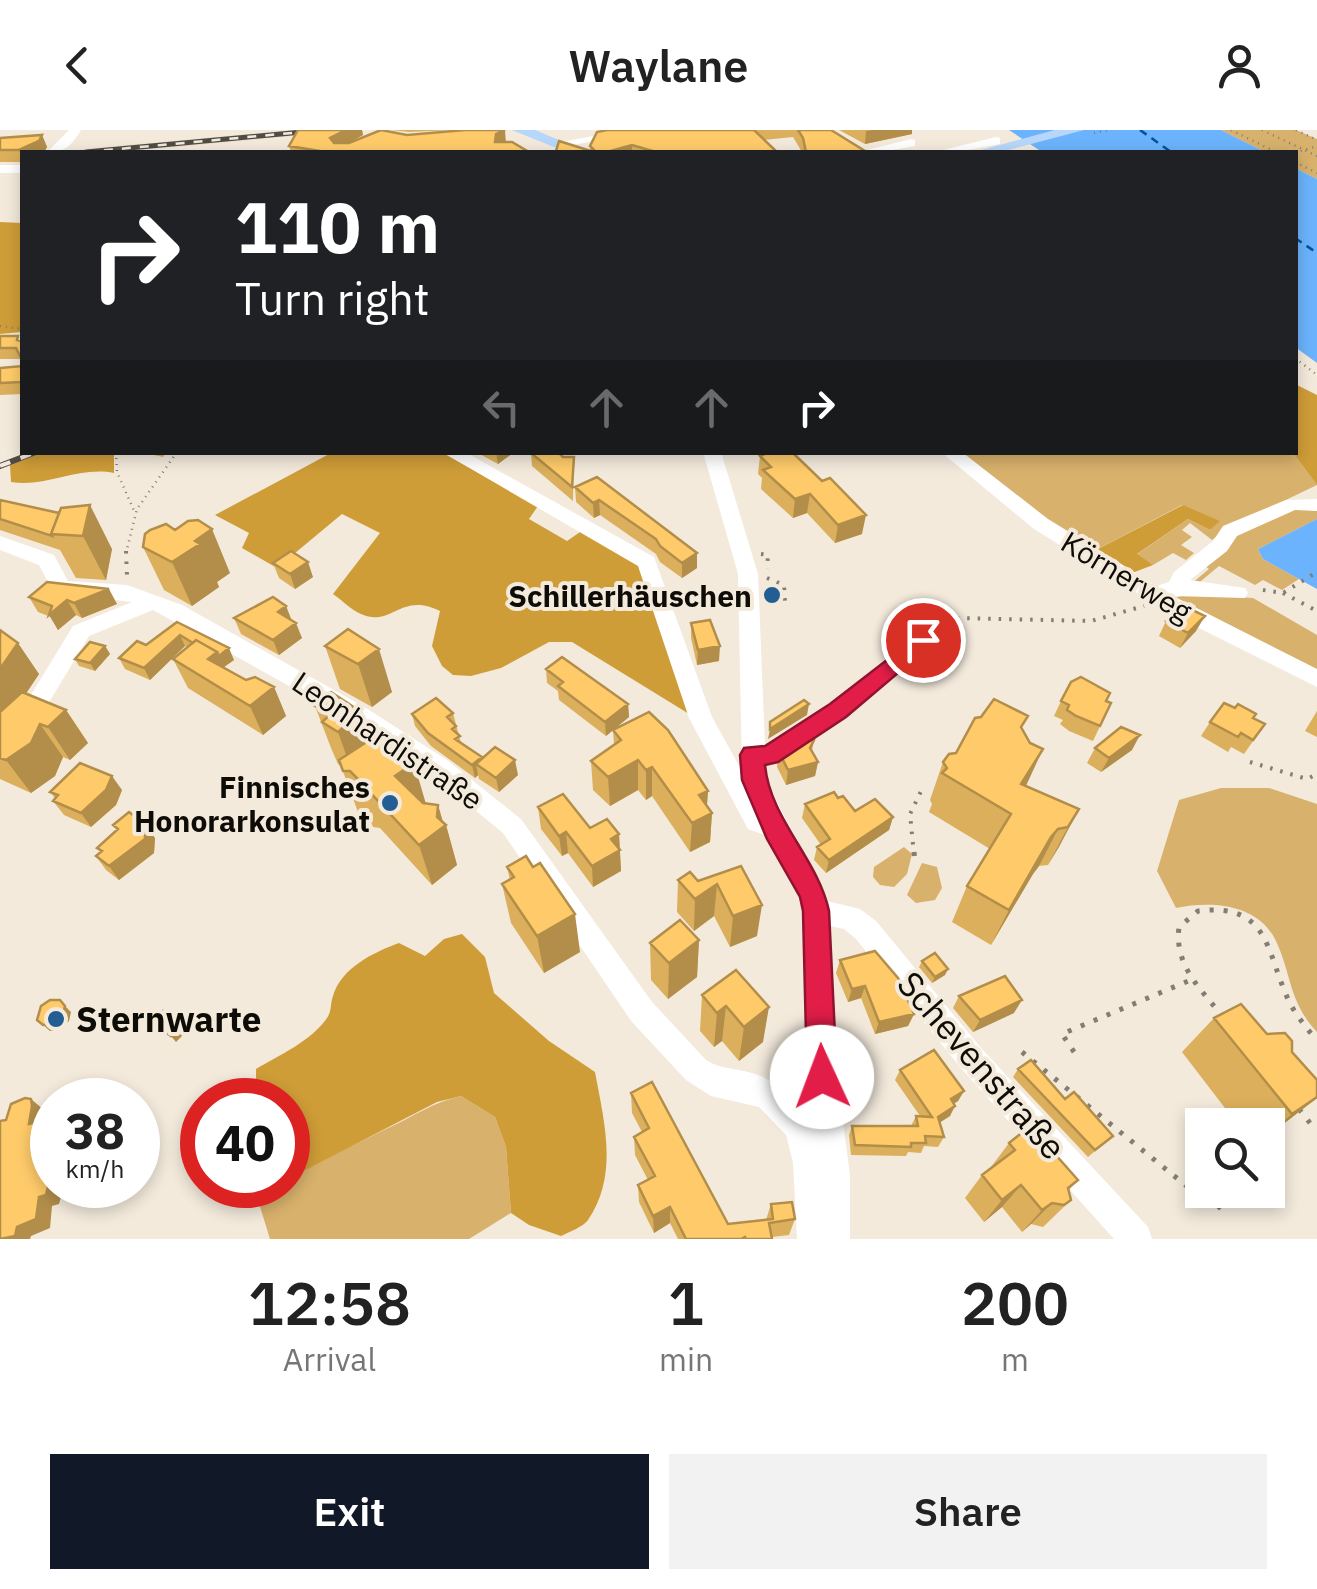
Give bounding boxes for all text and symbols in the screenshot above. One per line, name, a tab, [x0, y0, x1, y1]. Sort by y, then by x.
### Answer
text: Waylane	[569, 36, 748, 94]
icon: back	[50, 38, 105, 93]
icon: person	[1212, 38, 1267, 93]
text: 110 m	[235, 181, 440, 272]
icon: right	[70, 190, 200, 320]
text: Turn right	[235, 269, 430, 327]
icon: left	[474, 380, 529, 435]
icon: ahead	[579, 380, 634, 435]
icon: ahead	[684, 380, 739, 435]
icon: right	[789, 380, 844, 435]
street label: Körnerweg	[1054, 522, 1200, 630]
place label: Schillerhäuschen	[508, 576, 752, 615]
marker: Schillerhäuschen	[761, 584, 783, 606]
pin	[881, 598, 966, 683]
icon: arrive	[896, 613, 951, 668]
street label: Leonhardistraße	[285, 662, 491, 818]
place label: Finnisches Honorarkonsulat	[134, 767, 370, 840]
marker: Finnisches Honorarkonsulat	[379, 792, 401, 814]
street label: Schevenstraße	[888, 961, 1076, 1169]
place label: Sternwarte	[76, 996, 261, 1042]
marker: Sternwarte	[45, 1008, 67, 1030]
position arrow	[770, 1025, 874, 1129]
speed limit sign: 40	[180, 1078, 310, 1208]
text: 38	[65, 1098, 125, 1163]
map controls	[1185, 1108, 1285, 1208]
button: search	[1185, 1108, 1285, 1208]
text: km/h	[66, 1152, 124, 1185]
text: 12:58	[248, 1263, 411, 1342]
text: 1	[668, 1263, 704, 1342]
text: 200	[961, 1263, 1069, 1342]
text: Arrival	[283, 1338, 376, 1380]
text: min	[659, 1338, 713, 1380]
text: m	[1001, 1338, 1029, 1380]
button: Exit	[50, 1454, 649, 1569]
button: Share	[669, 1454, 1267, 1569]

